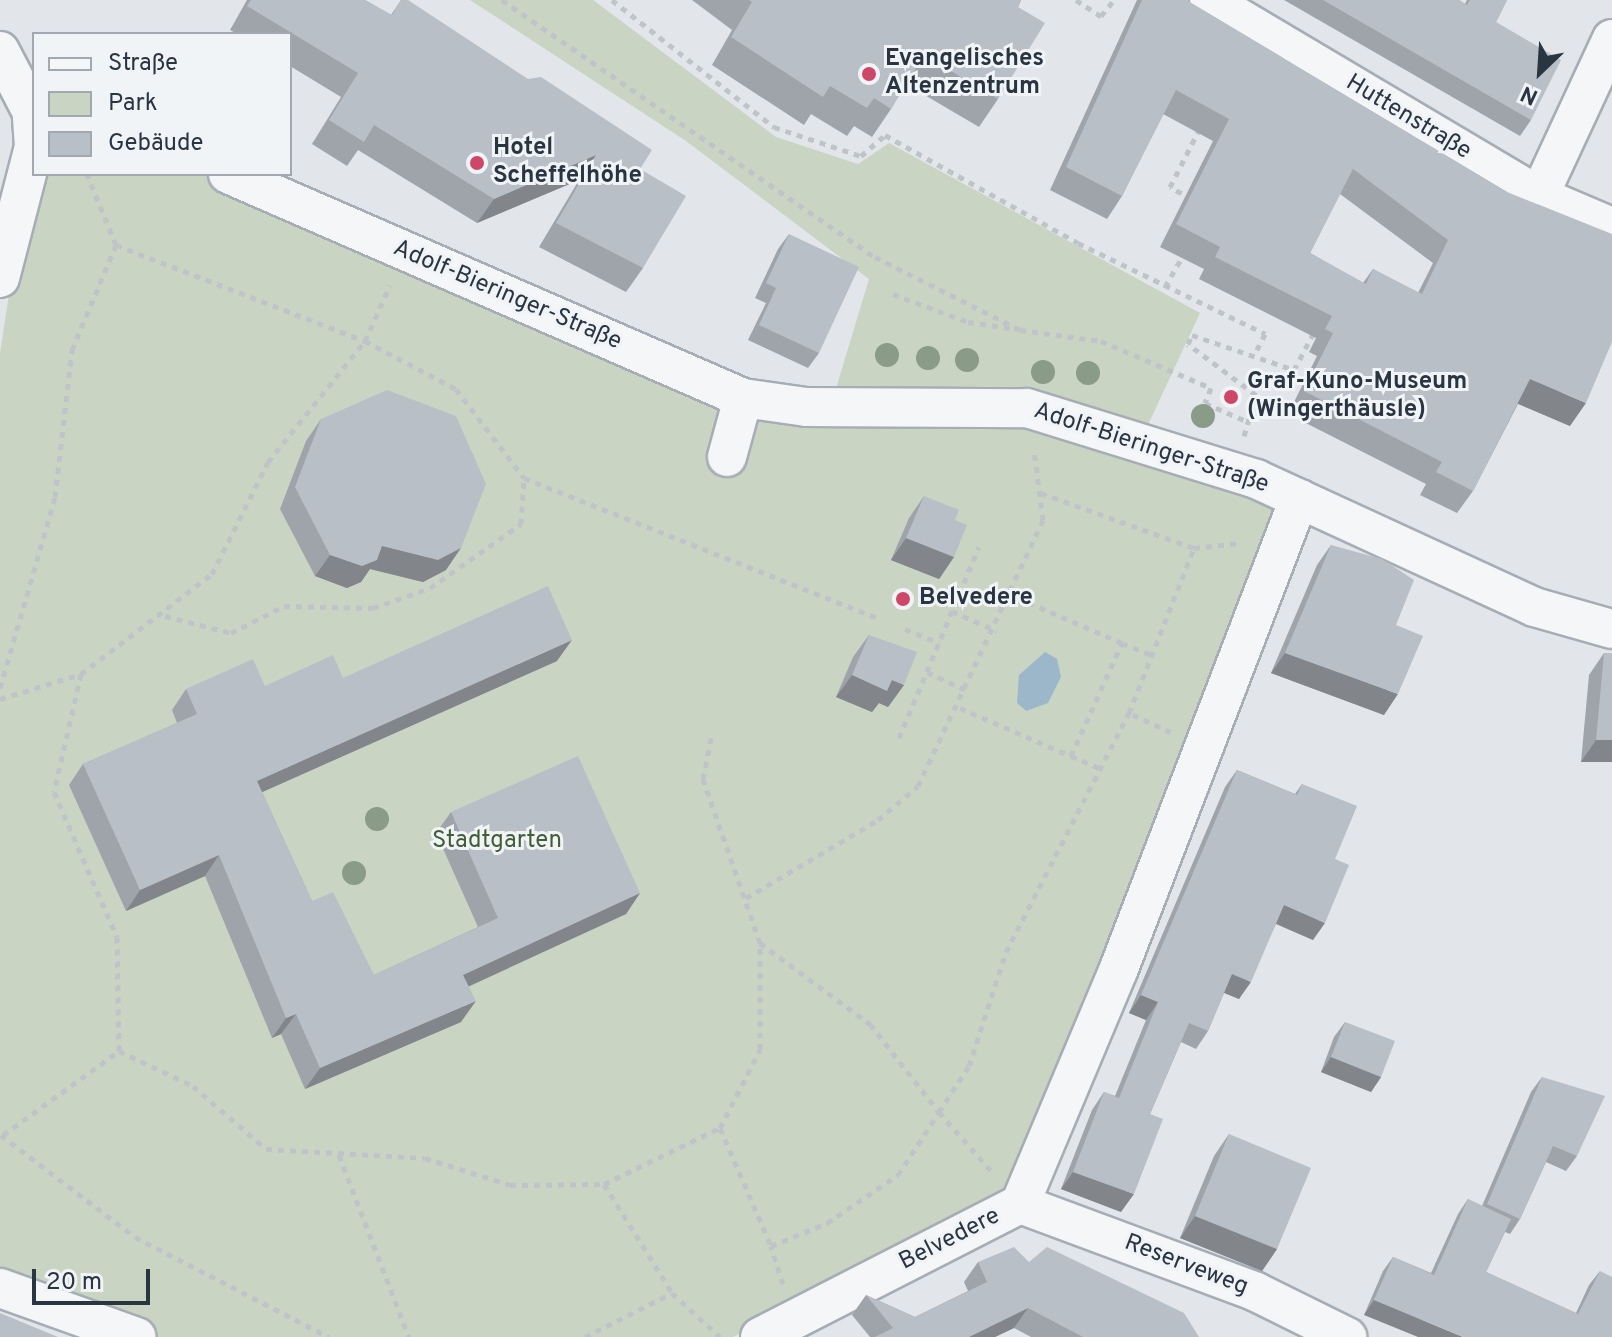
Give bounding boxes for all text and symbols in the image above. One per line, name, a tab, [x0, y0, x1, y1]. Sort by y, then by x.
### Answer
legend	[32, 32, 292, 176]
north arrow	[1500, 32, 1580, 112]
place label: Evangelisches Altenzentrum	[885, 46, 1044, 102]
text: Straße	[108, 49, 178, 79]
marker: Evangelisches Altenzentrum	[860, 65, 878, 83]
street label: Huttenstraße	[1340, 69, 1476, 167]
text: N	[1517, 79, 1543, 110]
text: Park	[108, 89, 158, 119]
text: Gebäude	[108, 129, 203, 159]
place label: Hotel Scheffelhöhe	[493, 135, 642, 191]
marker: Hotel Scheffelhöhe	[468, 154, 486, 172]
street label: Adolf-Bieringer-Straße	[388, 235, 626, 357]
place label: Graf-Kuno-Museum (Wingerthäusle)	[1247, 369, 1467, 425]
marker: Graf-Kuno-Museum (Wingerthäusle)	[1222, 388, 1240, 406]
street label: Adolf-Bieringer-Straße	[1030, 397, 1272, 501]
place label: Belvedere	[919, 585, 1033, 613]
marker: Belvedere	[894, 590, 912, 608]
park label: Stadtgarten	[432, 828, 562, 856]
street label: Belvedere	[895, 1202, 1005, 1278]
street label: Reserveweg	[1120, 1229, 1252, 1303]
scale bar	[36, 1253, 154, 1303]
text: 20 m	[46, 1268, 102, 1298]

